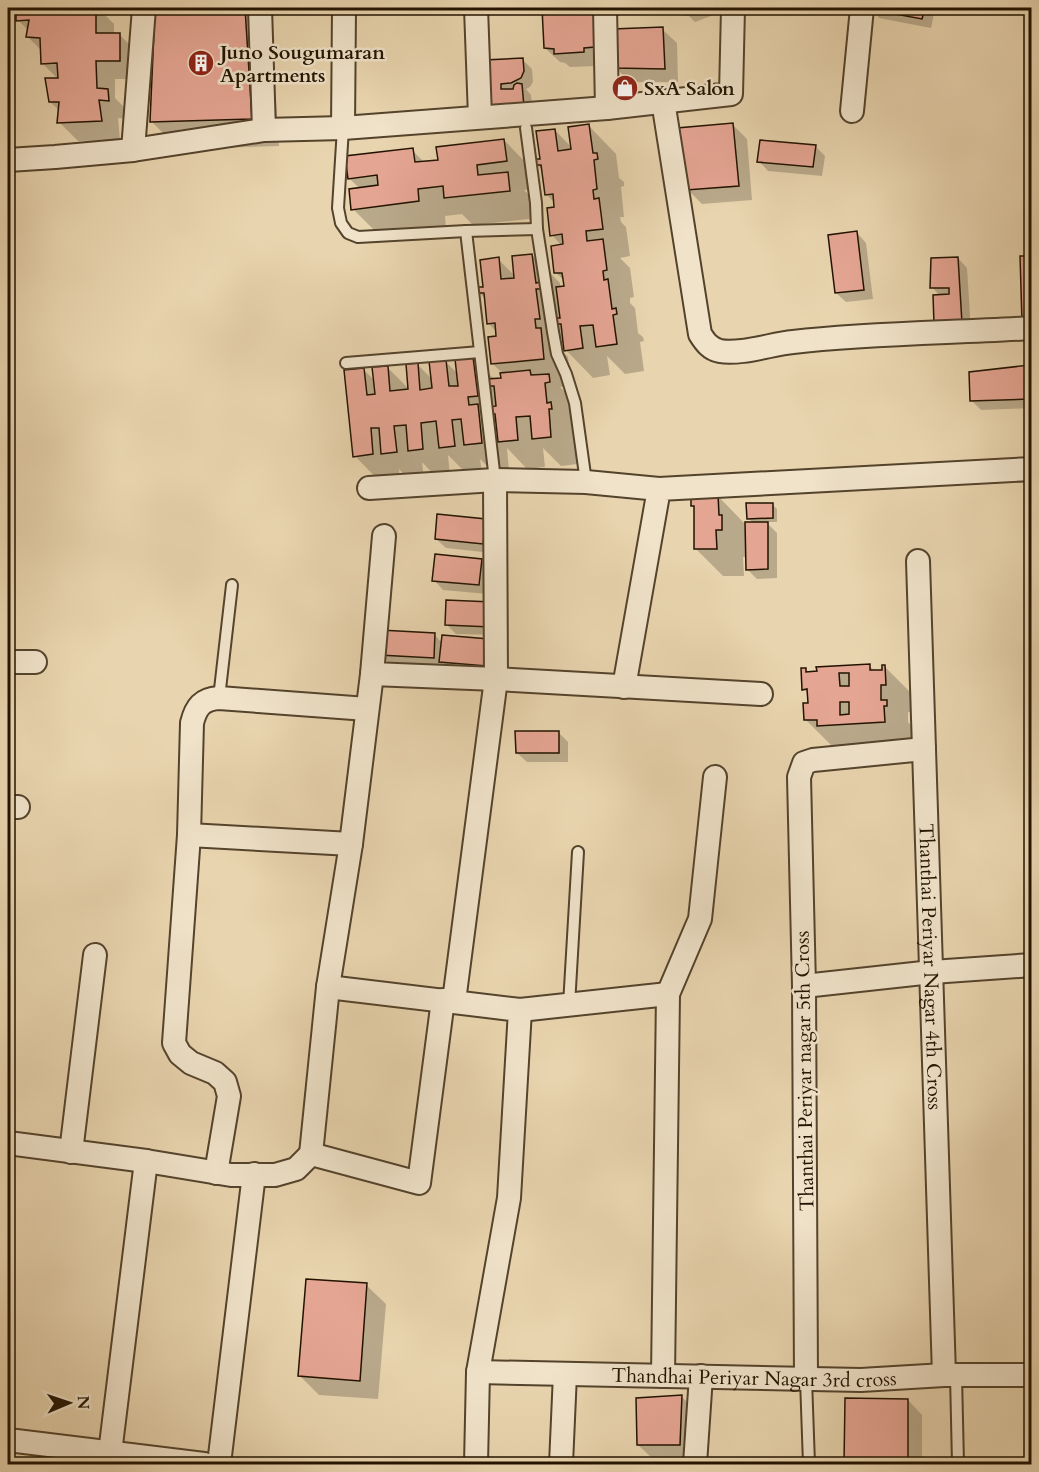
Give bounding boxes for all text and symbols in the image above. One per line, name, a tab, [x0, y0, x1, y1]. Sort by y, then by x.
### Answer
place label: Juno Sougumaran Apartments	[217, 39, 385, 89]
building icon: Juno Sougumaran Apartments	[186, 48, 216, 78]
shop icon: SxA Salon	[610, 73, 640, 103]
place label: SxA Salon	[644, 75, 735, 102]
street label: Thanthai Periyar Nagar 4th Cross	[912, 823, 949, 1110]
street label: Thanthai Periyar nagar 5th Cross	[789, 931, 820, 1211]
street label: Thandhai Periyar Nagar 3rd cross	[611, 1362, 897, 1394]
north arrow	[39, 1373, 99, 1433]
text: N	[72, 1395, 94, 1410]

